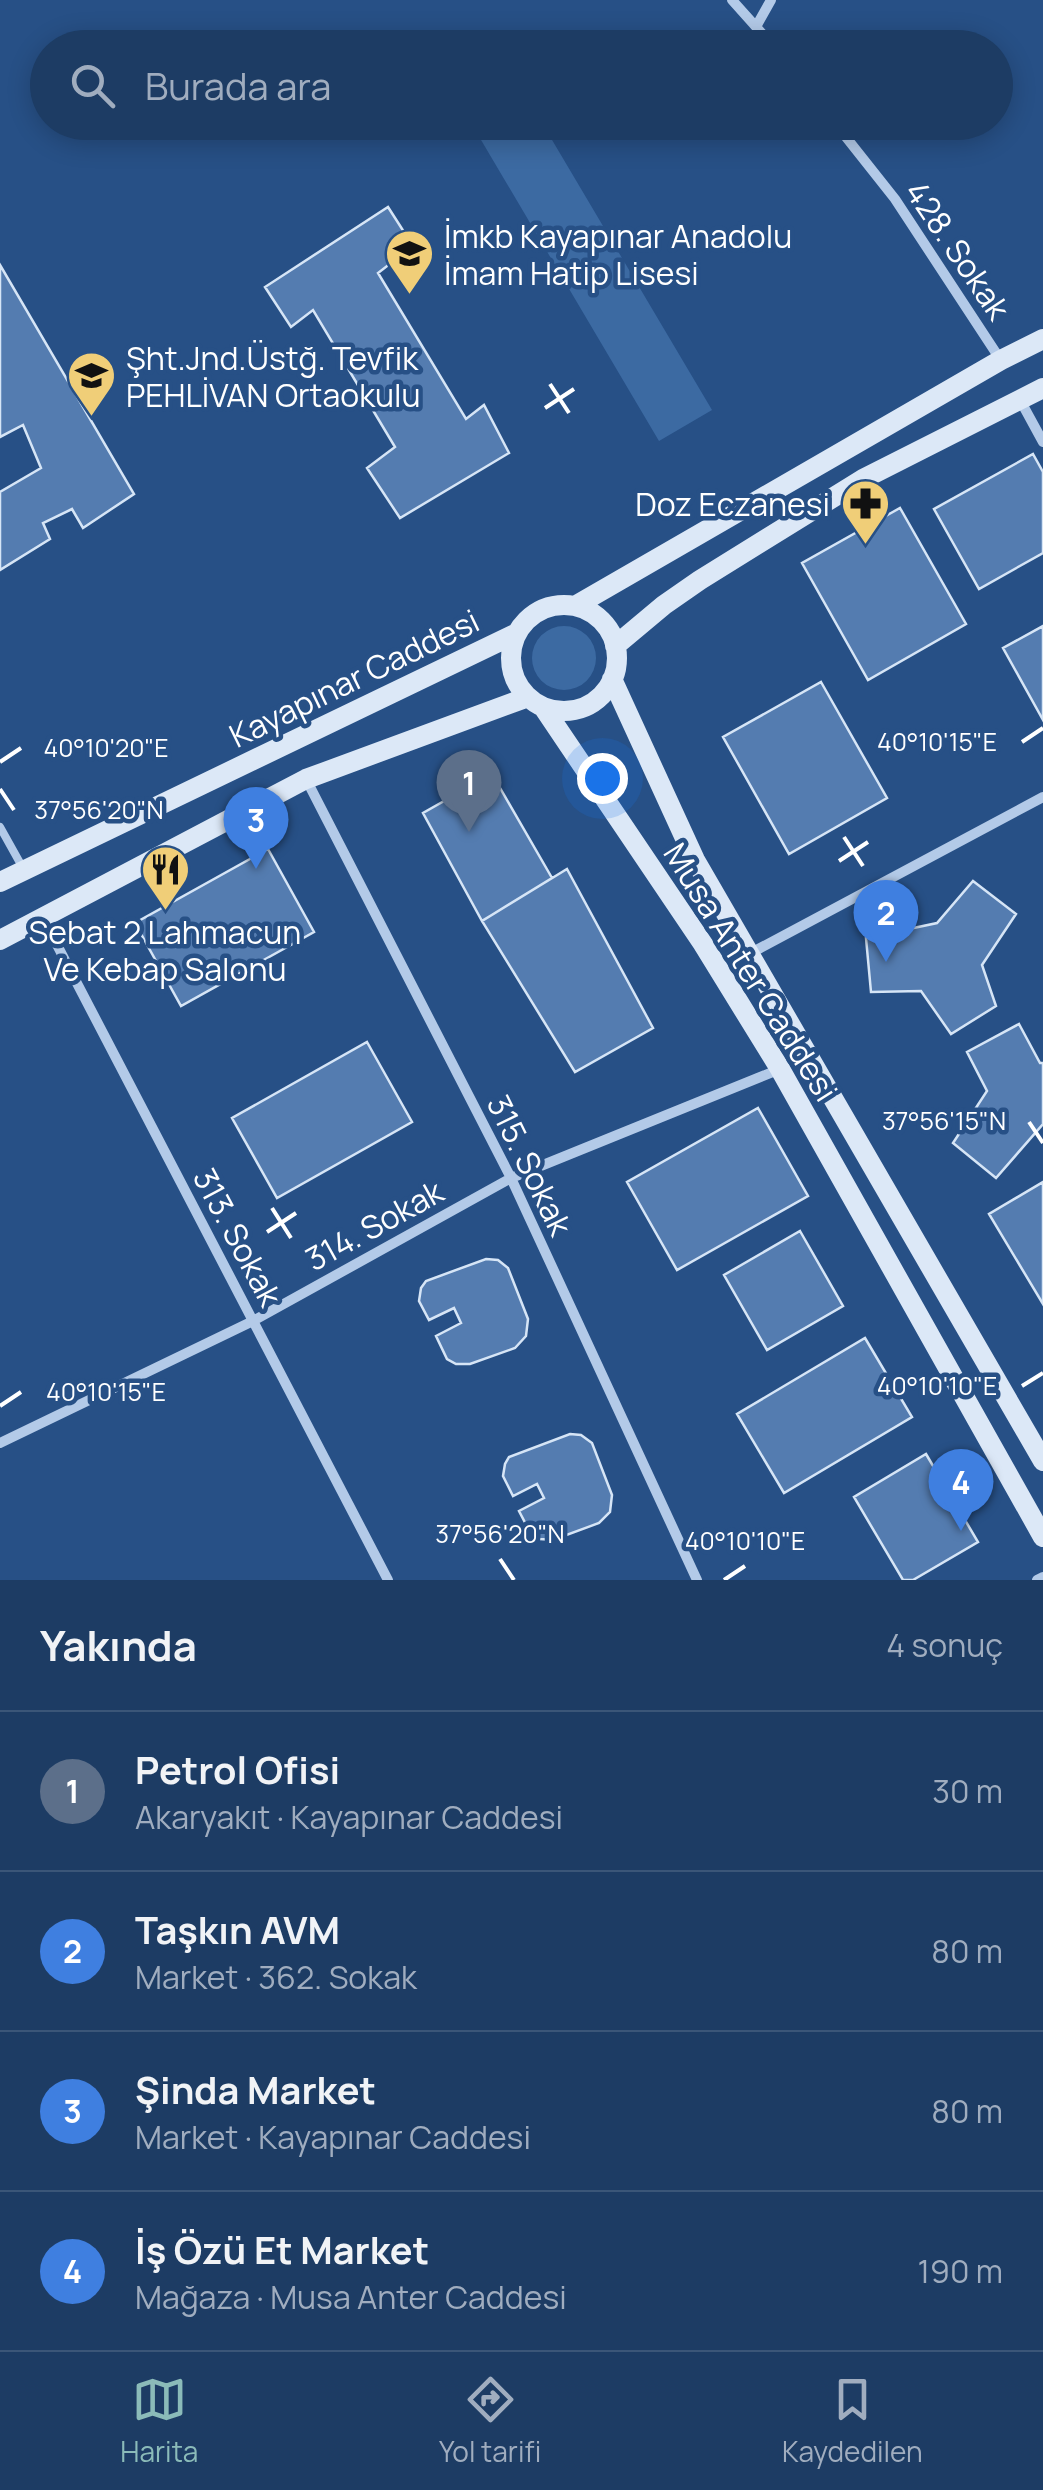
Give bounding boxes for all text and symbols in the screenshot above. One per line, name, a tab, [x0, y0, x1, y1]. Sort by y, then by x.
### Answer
search box	[30, 30, 1013, 140]
icon: search	[65, 58, 120, 113]
text: Burada ara	[145, 59, 331, 111]
street label: 428. Sokak	[895, 172, 1021, 329]
place label: İmkb Kayapınar Anadolu İmam Hatip Lisesi	[444, 214, 792, 295]
school or university icon: İmkb Kayapınar Anadolu İmam Hatip Lisesi	[383, 228, 435, 296]
place label: Şht.Jnd.Üstğ. Tevfik PEHLİVAN Ortaokulu	[126, 336, 421, 417]
school or university icon: Şht.Jnd.Üstğ. Tevfik PEHLİVAN Ortaokulu	[65, 350, 117, 418]
pharmacy icon: Doz Eczanesi	[839, 478, 891, 546]
place label: Doz Eczanesi	[635, 482, 830, 526]
street label: Kayapınar Caddesi	[222, 598, 486, 758]
text: 40°10'15"E	[877, 724, 997, 759]
text: 40°10'20"E	[43, 730, 169, 765]
pin: 1	[436, 750, 502, 832]
your location	[577, 753, 628, 804]
pin: 3	[224, 786, 288, 869]
text: 37°56'20"N	[34, 792, 164, 827]
street label: Musa Anter Caddesi	[654, 835, 848, 1109]
restaurant icon: Sebat 2 Lahmacun Ve Kebap Salonu	[139, 844, 191, 912]
pin: 2	[854, 880, 918, 962]
place label: Sebat 2 Lahmacun Ve Kebap Salonu	[29, 910, 301, 991]
street label: 315. Sokak	[477, 1087, 583, 1244]
text: 37°56'15"N	[882, 1103, 1006, 1138]
street label: 313. Sokak	[183, 1160, 293, 1315]
street label: 314. Sokak	[297, 1169, 452, 1281]
text: 40°10'10"E	[877, 1368, 997, 1403]
text: 40°10'15"E	[46, 1374, 166, 1409]
pin: 4	[928, 1448, 994, 1531]
text: 37°56'20"N	[435, 1516, 565, 1551]
text: 40°10'10"E	[685, 1523, 805, 1558]
text: Yakında	[40, 1616, 197, 1674]
text: 4 sonuç	[886, 1623, 1003, 1667]
text: Petrol Ofisi	[135, 1743, 340, 1795]
text: 1	[65, 1769, 80, 1813]
text: 30 m	[932, 1769, 1003, 1813]
text: Akaryakıt · Kayapınar Caddesi	[135, 1795, 563, 1839]
text: Taşkın AVM	[135, 1903, 340, 1955]
text: 2	[63, 1929, 82, 1973]
text: 80 m	[931, 1929, 1003, 1973]
text: Market · 362. Sokak	[135, 1955, 417, 1999]
text: Şinda Market	[135, 2063, 376, 2115]
text: 3	[63, 2089, 82, 2133]
text: 80 m	[931, 2089, 1003, 2133]
text: Market · Kayapınar Caddesi	[135, 2115, 531, 2159]
text: İş Özü Et Market	[135, 2223, 429, 2275]
text: 4	[63, 2249, 82, 2293]
text: 190 m	[918, 2249, 1003, 2293]
text: Mağaza · Musa Anter Caddesi	[135, 2275, 567, 2319]
tab: Harita	[120, 2372, 198, 2470]
tab: Yol tarifi	[439, 2372, 541, 2470]
tab: Kaydedilen	[782, 2372, 923, 2470]

